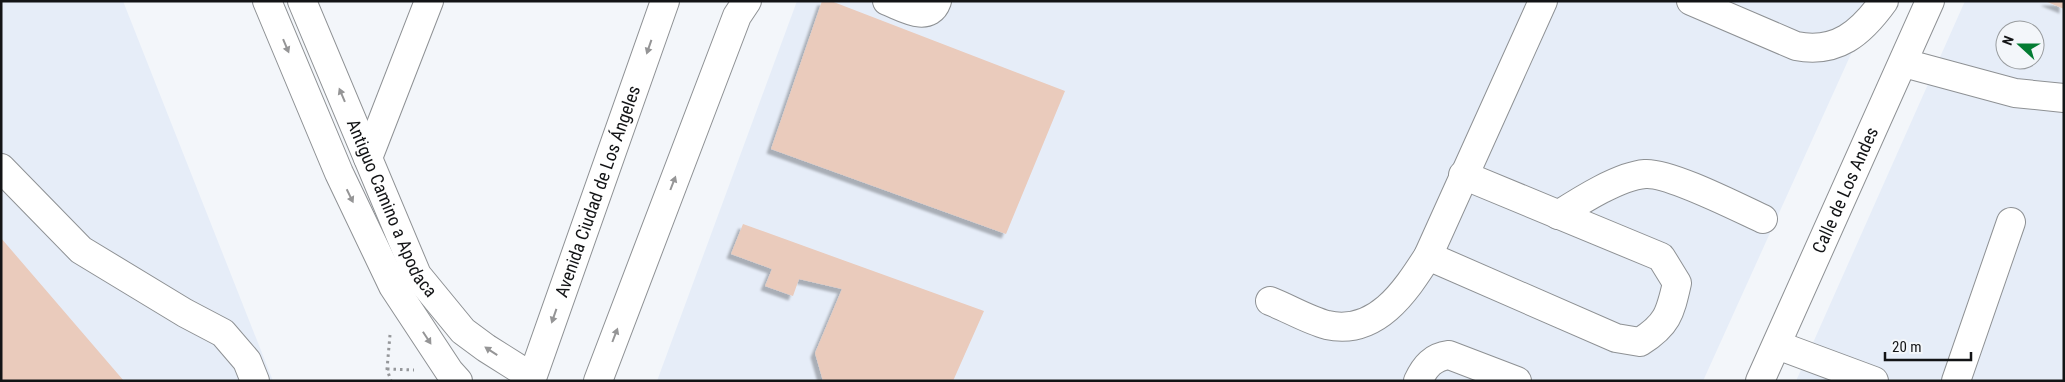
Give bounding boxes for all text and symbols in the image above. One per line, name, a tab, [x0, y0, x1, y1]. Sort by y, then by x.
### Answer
north arrow	[1995, 20, 2045, 70]
text: N	[1999, 33, 2017, 47]
one-way arrow	[282, 39, 290, 54]
one-way arrow	[645, 40, 653, 55]
street label: Avenida Ciudad de Los Ángeles	[550, 83, 644, 300]
one-way arrow	[337, 88, 345, 102]
street label: Antiguo Camino a Apodaca	[343, 116, 442, 301]
street label: Calle de Los Andes	[1808, 124, 1882, 256]
one-way arrow	[670, 176, 677, 191]
one-way arrow	[346, 189, 354, 203]
one-way arrow	[550, 309, 558, 324]
one-way arrow	[611, 327, 619, 342]
scale bar	[1885, 330, 1971, 362]
one-way arrow	[423, 331, 432, 345]
text: 20 m	[1892, 338, 1922, 356]
one-way arrow	[484, 347, 498, 356]

